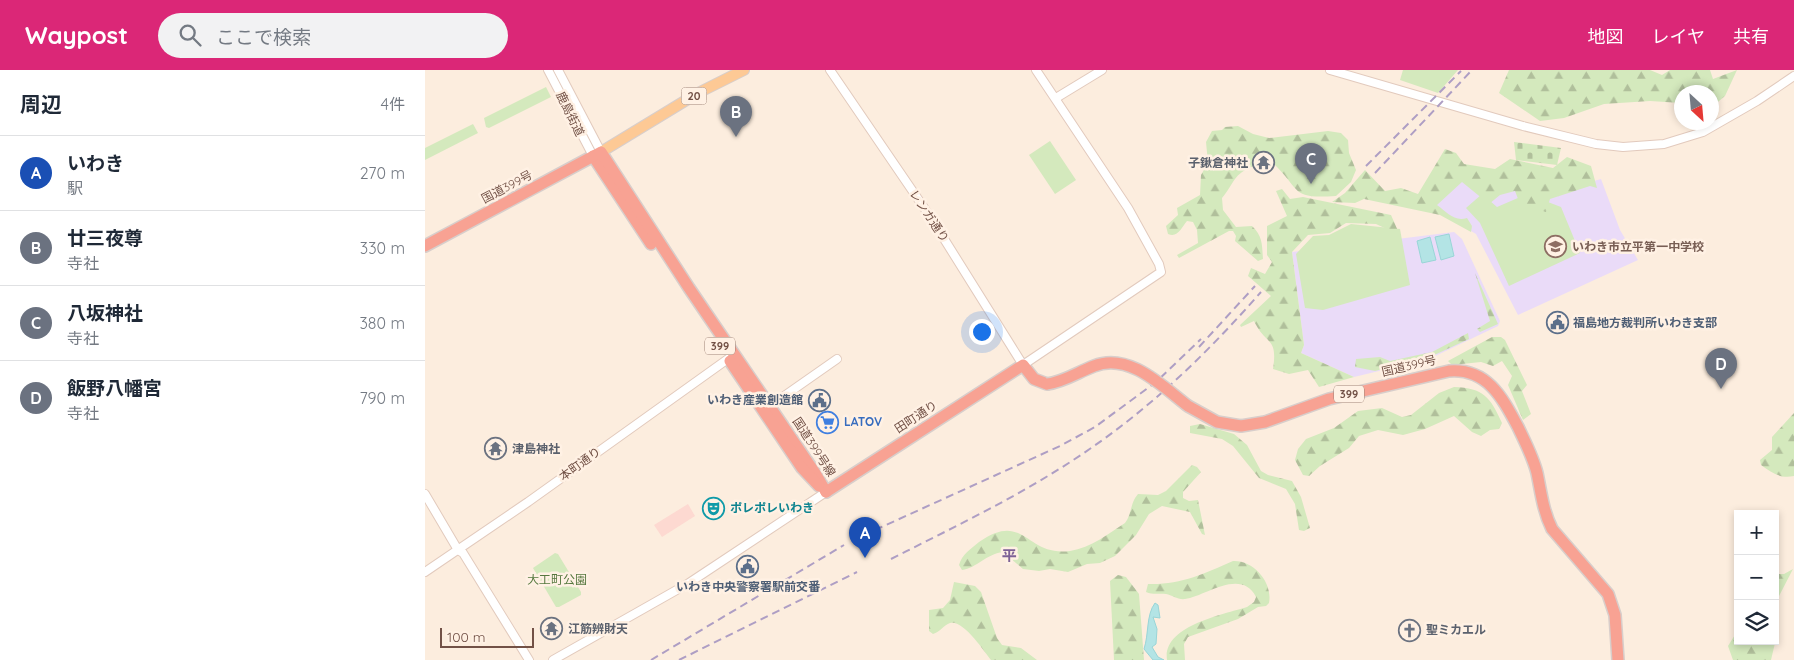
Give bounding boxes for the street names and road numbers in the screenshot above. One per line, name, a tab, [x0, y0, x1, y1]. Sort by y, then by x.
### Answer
road number: 20	[681, 88, 707, 104]
street label: 鹿島街道	[553, 89, 588, 139]
street label: 国道399号	[479, 167, 535, 206]
street label: レンガ通り	[906, 187, 952, 245]
road number: 399	[705, 338, 735, 354]
street label: 国道399号	[1380, 352, 1438, 379]
road number: 399	[1334, 386, 1364, 402]
street label: 田町通り	[892, 397, 940, 436]
street label: 国道399号線	[790, 414, 839, 479]
street label: 本町通り	[556, 443, 604, 484]

